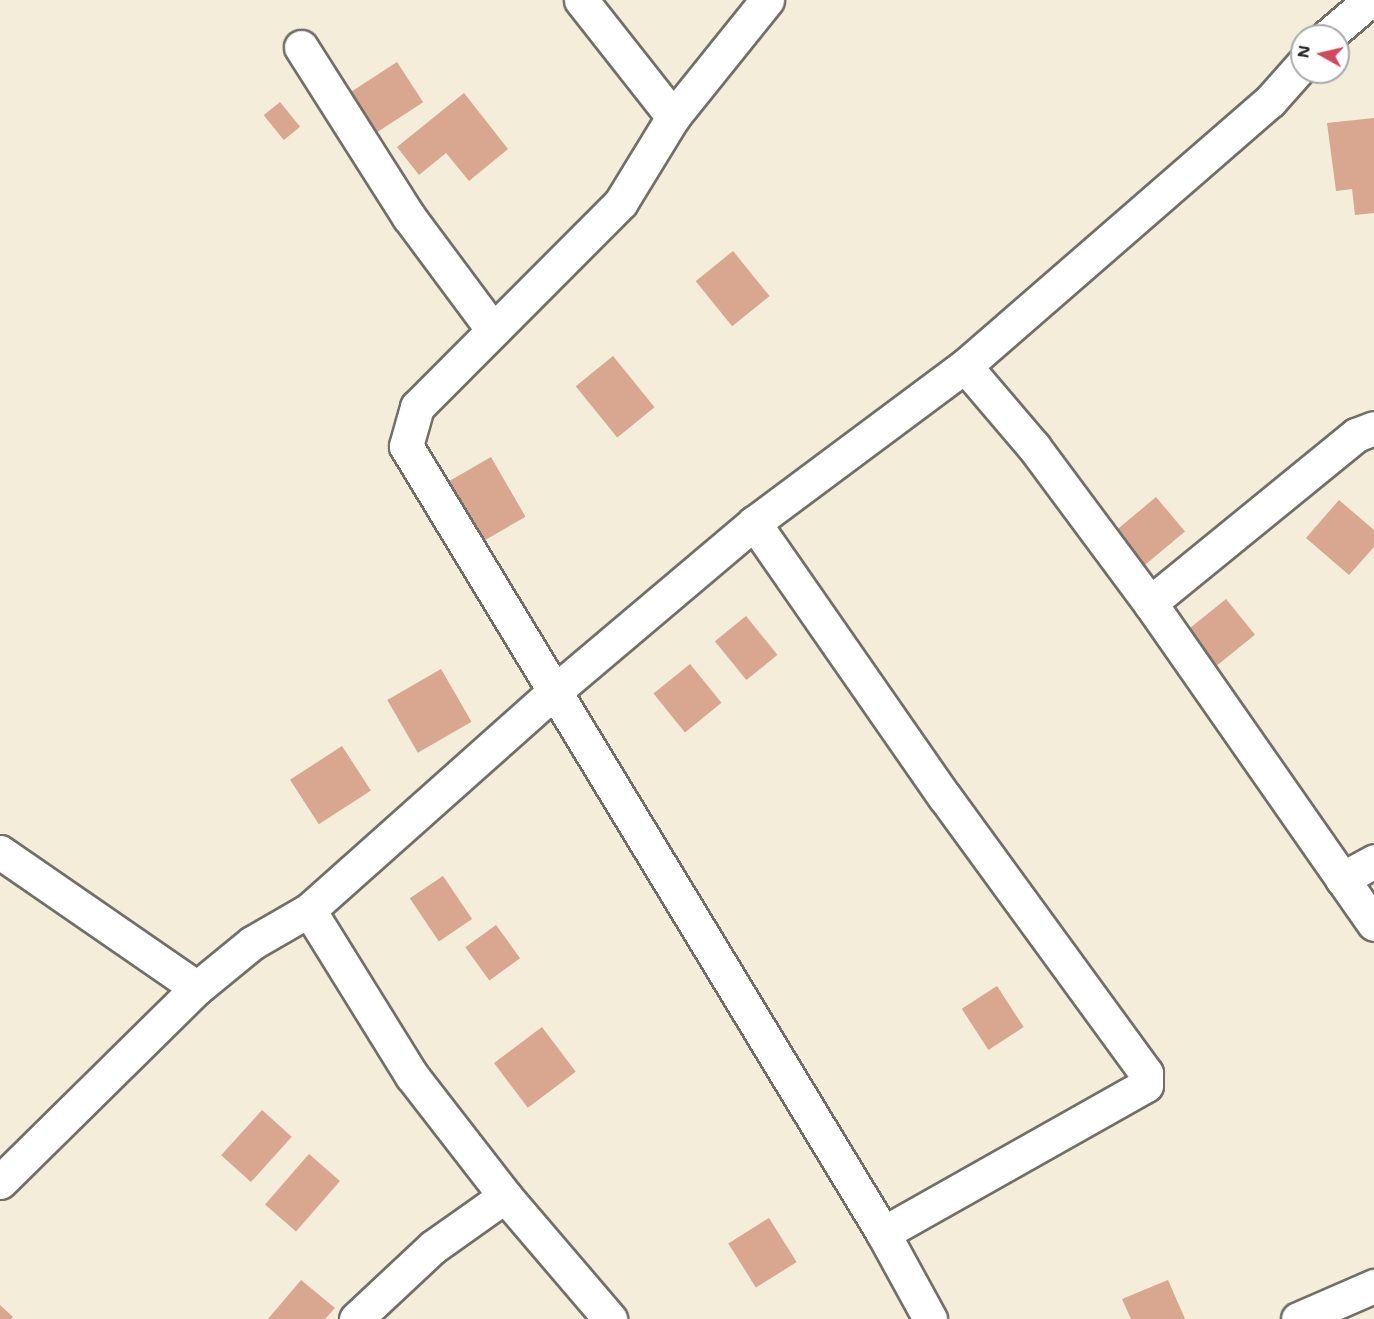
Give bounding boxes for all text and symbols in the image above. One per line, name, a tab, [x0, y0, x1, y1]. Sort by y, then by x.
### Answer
north arrow	[1290, 24, 1350, 84]
text: N	[1292, 44, 1315, 59]

